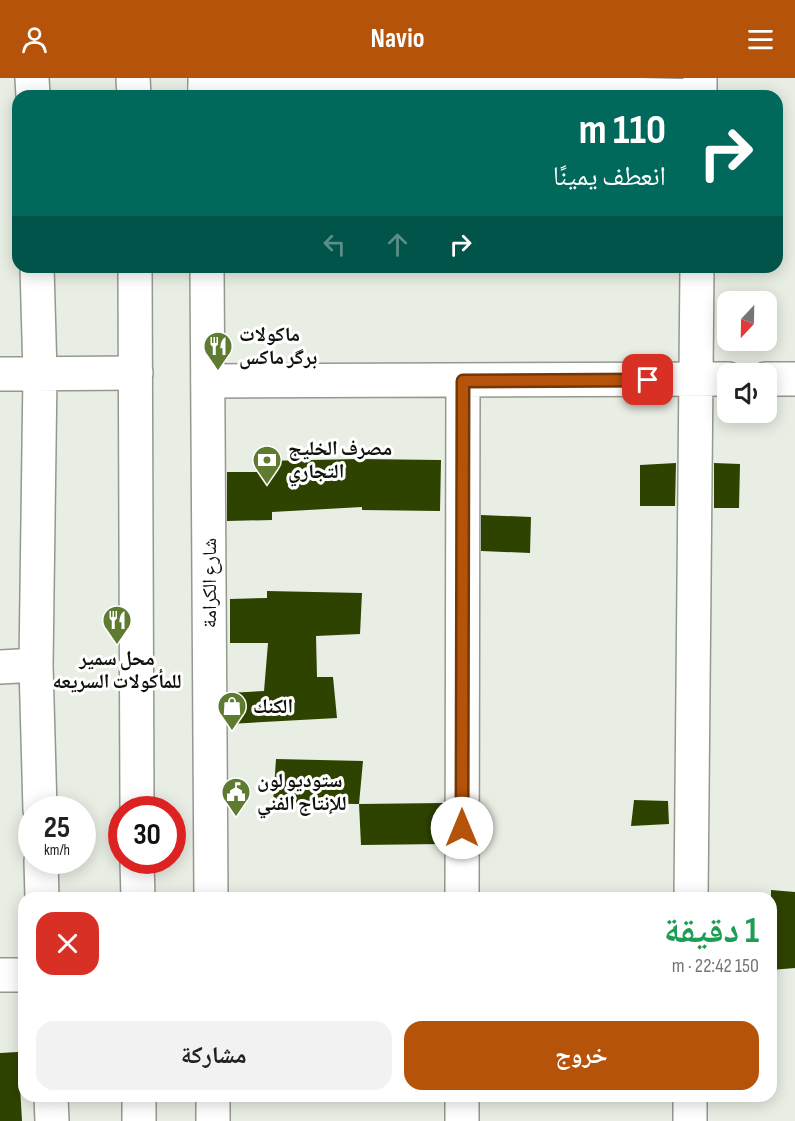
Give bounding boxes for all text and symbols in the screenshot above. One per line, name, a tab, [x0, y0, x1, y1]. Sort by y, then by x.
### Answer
icon: person	[18, 23, 51, 56]
text: Navio	[371, 23, 424, 55]
icon: menu	[744, 23, 777, 56]
text: 110 m	[579, 105, 666, 156]
icon: right	[687, 114, 765, 192]
text: انعطف يمينًا	[553, 161, 666, 193]
icon: left	[318, 228, 351, 261]
icon: ahead	[381, 228, 414, 261]
icon: right	[444, 228, 477, 261]
north arrow	[717, 291, 777, 351]
map controls	[717, 291, 777, 423]
place label: ماكولات برگر ماكس	[239, 323, 317, 370]
restaurant icon: ماكولات برگر ماكس	[202, 330, 234, 372]
pin	[622, 354, 673, 405]
icon: arrive	[631, 363, 664, 396]
button: sound	[717, 363, 777, 423]
place label: مصرف الخليج التجاري	[288, 437, 392, 487]
bank icon: مصرف الخليج التجاري	[251, 444, 283, 486]
street label: شارع الكرامة	[198, 538, 222, 628]
restaurant icon: محل سمير للمأكولات السريعه	[101, 604, 133, 646]
place label: محل سمير للمأكولات السريعه	[52, 647, 182, 694]
shop icon: الكنك	[216, 690, 248, 732]
place label: الكنك	[253, 695, 293, 719]
place label: ستوديو لون للإنتاج الفني	[257, 769, 347, 819]
public building icon: ستوديو لون للإنتاج الفني	[220, 776, 252, 818]
speed limit sign: 30	[108, 796, 186, 874]
position arrow	[430, 796, 494, 860]
text: 25	[44, 810, 70, 846]
text: km/h	[44, 841, 70, 860]
text: 1 دقيقة	[664, 910, 759, 953]
button: close	[36, 912, 99, 975]
text: 150 m · 22:42	[672, 954, 759, 978]
button: مشاركة	[36, 1021, 392, 1090]
button: خروج	[404, 1021, 759, 1090]

